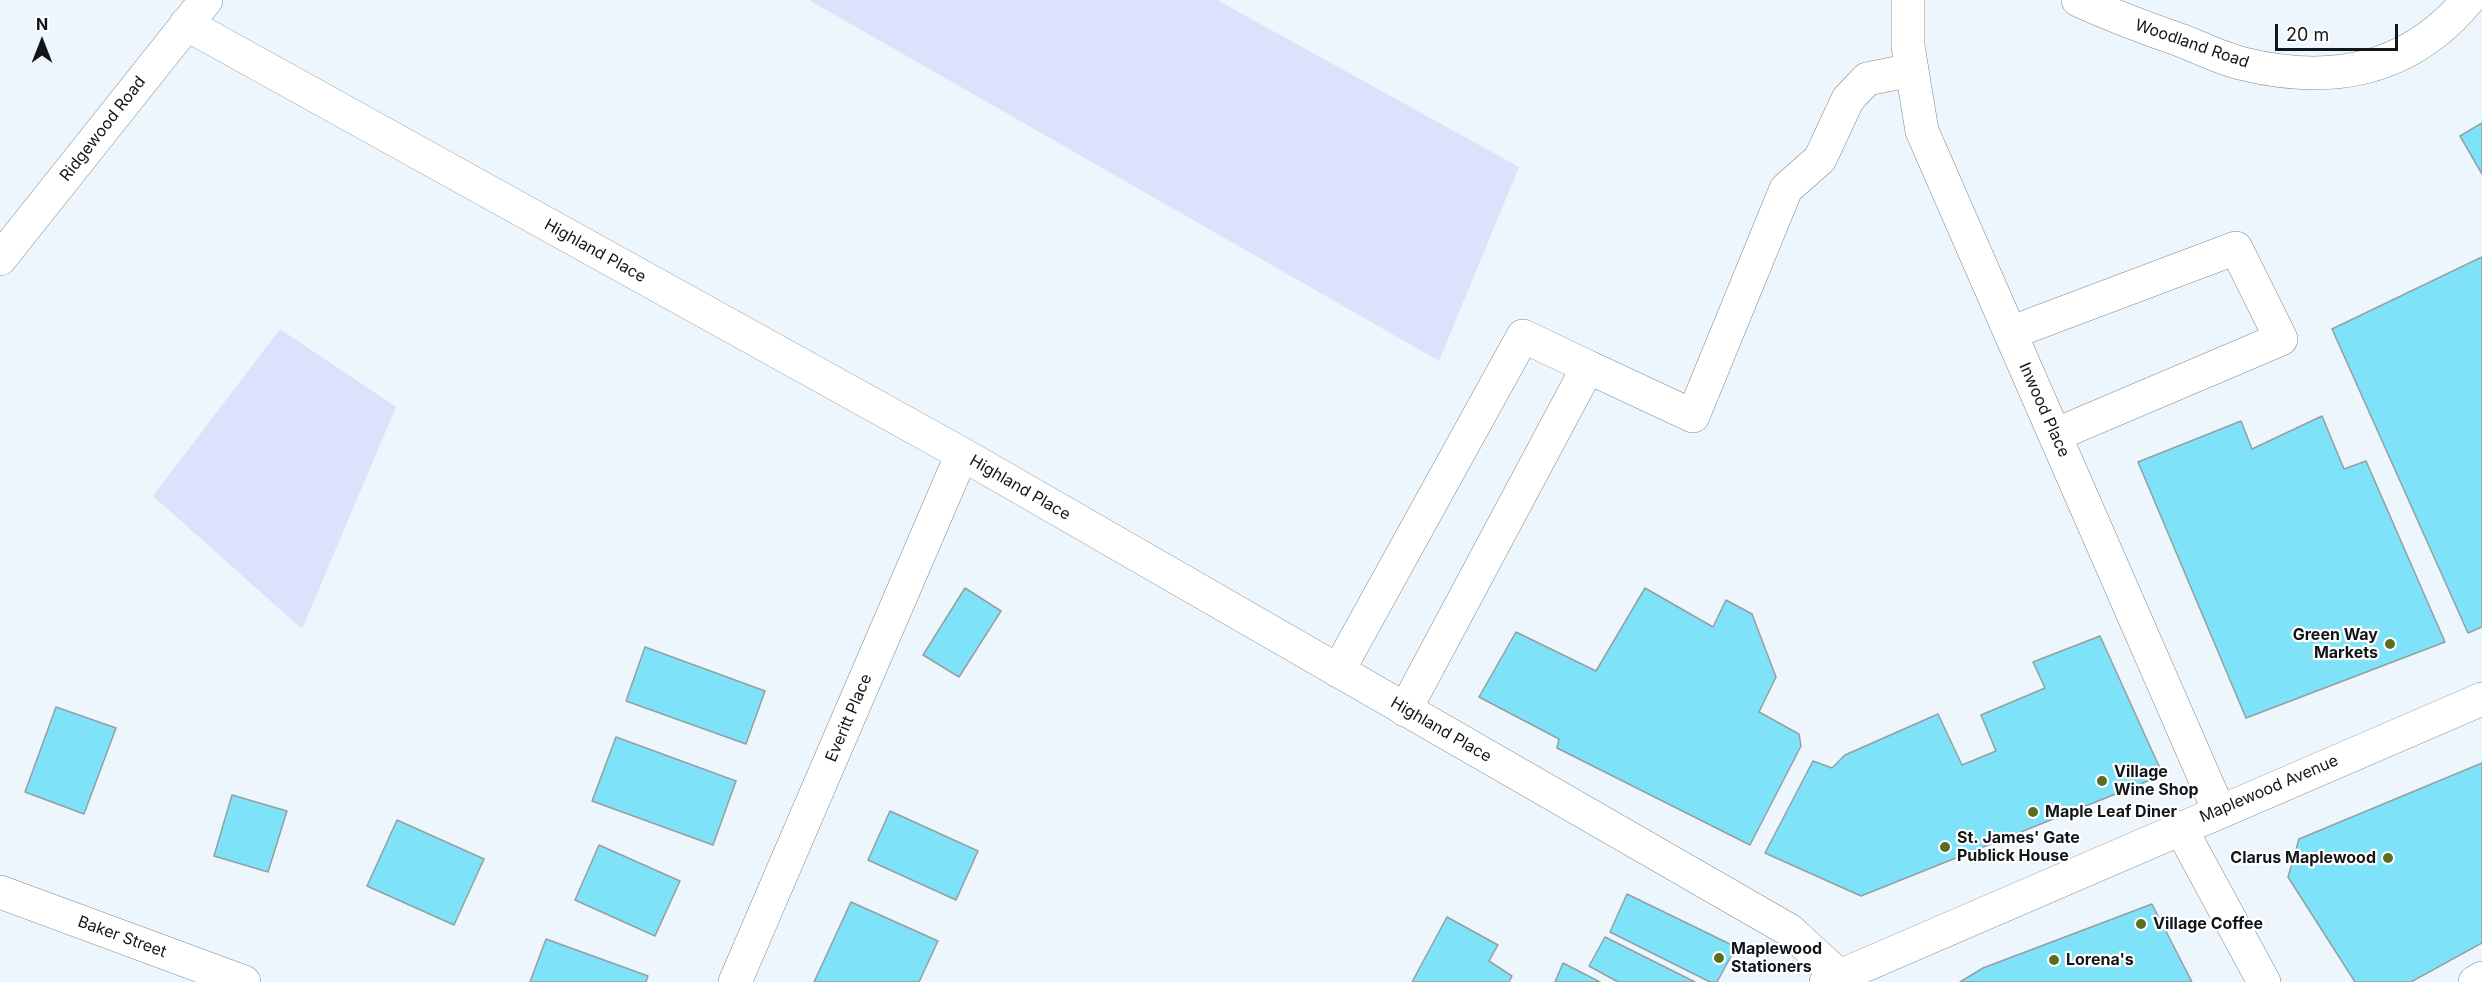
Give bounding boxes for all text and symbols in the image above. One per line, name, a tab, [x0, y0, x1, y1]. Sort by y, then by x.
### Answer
north arrow	[12, 12, 72, 72]
scale bar	[2278, 12, 2401, 50]
text: N	[36, 14, 48, 34]
street label: Woodland Road	[2133, 16, 2251, 72]
text: 20 m	[2286, 24, 2329, 45]
street label: Ridgewood Road	[56, 73, 150, 185]
street label: Highland Place	[541, 215, 649, 287]
street label: Inwood Place	[2015, 360, 2073, 460]
street label: Highland Place	[966, 451, 1074, 525]
place label: Green Way Markets	[2293, 625, 2378, 663]
marker: Green Way Markets	[2383, 637, 2397, 651]
street label: Everitt Place	[822, 671, 876, 765]
street label: Highland Place	[1387, 693, 1495, 767]
street label: Maplewood Avenue	[2197, 751, 2341, 827]
place label: Village Wine Shop	[2114, 762, 2199, 800]
marker: Village Wine Shop	[2095, 774, 2109, 788]
place label: Maple Leaf Diner	[2045, 802, 2177, 822]
marker: Maple Leaf Diner	[2026, 805, 2040, 819]
place label: St. James' Gate Publick House	[1957, 828, 2080, 866]
marker: St. James' Gate Publick House	[1938, 840, 1952, 854]
place label: Clarus Maplewood	[2230, 848, 2376, 868]
marker: Clarus Maplewood	[2381, 851, 2395, 865]
street label: Baker Street	[75, 912, 169, 962]
place label: Village Coffee	[2153, 914, 2263, 934]
marker: Village Coffee	[2134, 917, 2148, 931]
place label: Maplewood Stationers	[1731, 939, 1822, 977]
place label: Lorena's	[2066, 950, 2134, 970]
marker: Maplewood Stationers	[1712, 951, 1726, 965]
marker: Lorena's	[2047, 953, 2061, 967]

